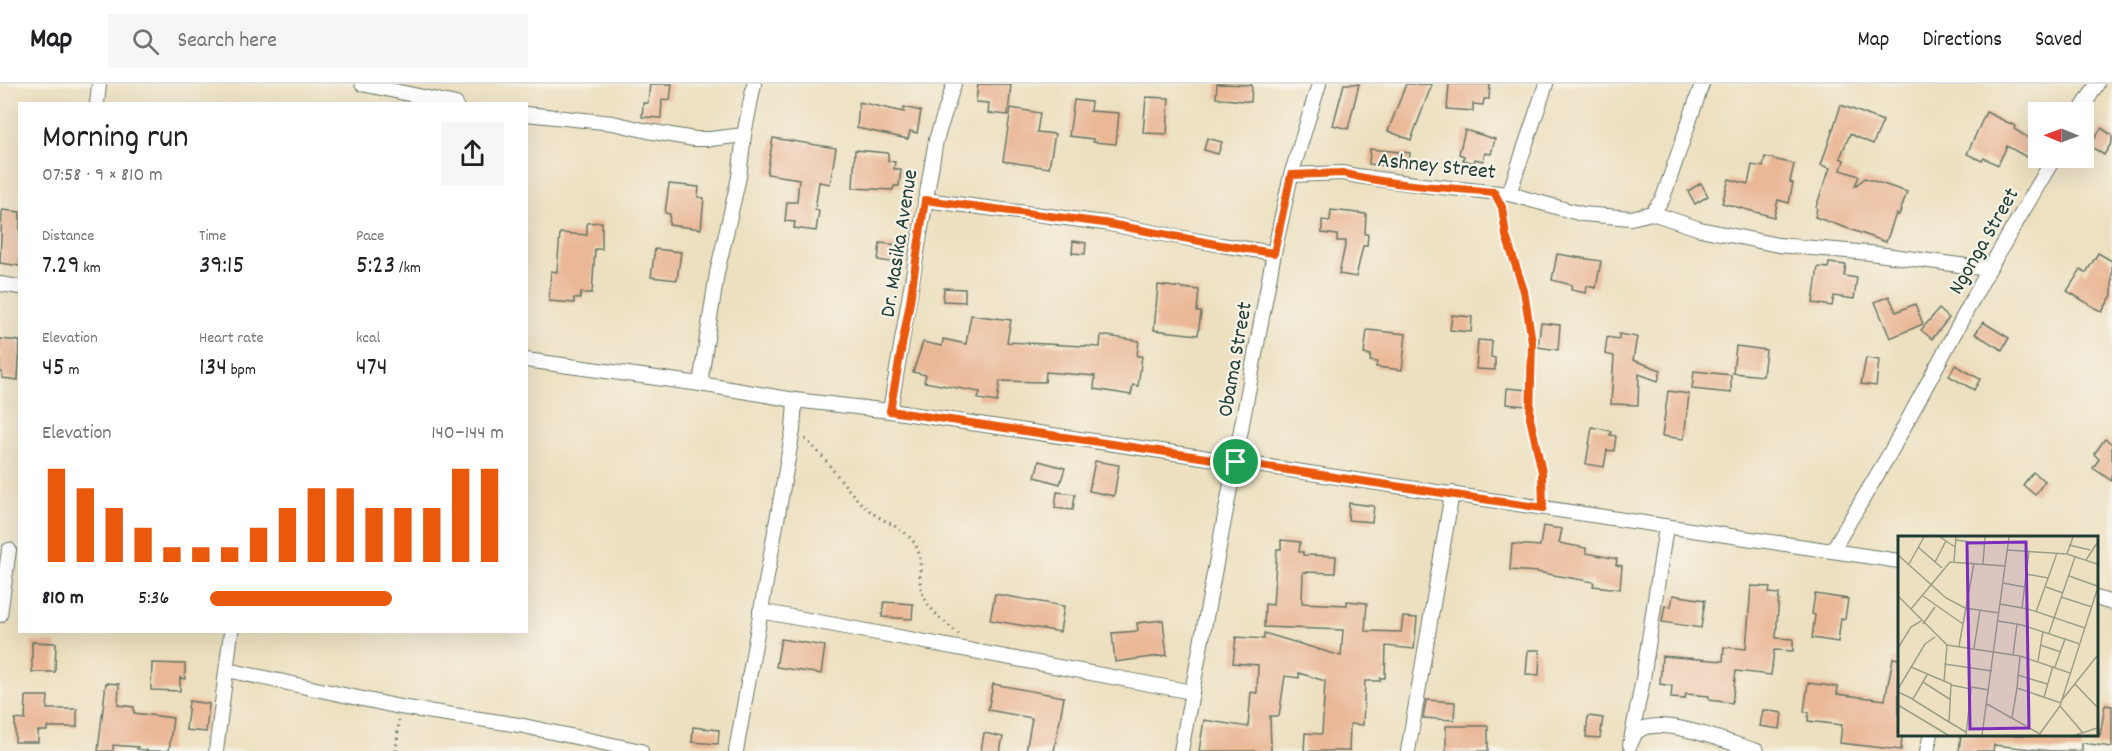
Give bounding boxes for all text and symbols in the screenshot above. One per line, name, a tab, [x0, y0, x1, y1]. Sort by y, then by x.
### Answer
search box	[108, 14, 528, 68]
text: Map	[30, 21, 72, 61]
icon: search	[129, 25, 162, 58]
text: Search here	[177, 26, 277, 57]
text: Map	[1858, 26, 1889, 56]
text: Directions	[1922, 26, 2002, 56]
text: Saved	[2035, 26, 2082, 56]
north arrow	[2028, 102, 2094, 168]
map controls	[2028, 102, 2094, 168]
text: Morning run	[42, 116, 189, 163]
button: share	[441, 122, 504, 185]
street label: Ashney Street	[1376, 146, 1497, 189]
text: 07:58 · 9 × 810 m	[42, 162, 163, 190]
street label: Dr. Masika Avenue	[873, 167, 927, 320]
street label: Ngonga Street	[1942, 183, 2028, 301]
text: Distance	[42, 225, 94, 248]
text: Time	[199, 225, 226, 248]
text: Pace	[356, 225, 384, 248]
text: 7.29	[42, 248, 80, 285]
text: 39:15	[199, 248, 245, 285]
text: 5:23	[356, 248, 395, 285]
text: km	[80, 257, 101, 280]
text: /km	[395, 257, 421, 280]
street label: Obama Street	[1211, 300, 1262, 420]
text: Elevation	[42, 327, 98, 350]
text: Heart rate	[199, 327, 264, 350]
text: kcal	[356, 327, 380, 350]
text: 45	[42, 350, 65, 387]
text: 134	[199, 350, 227, 387]
text: 474	[356, 350, 388, 387]
text: m	[65, 359, 79, 382]
text: bpm	[227, 359, 256, 382]
text: Elevation	[42, 420, 112, 448]
text: 140–144 m	[431, 420, 504, 448]
pin	[1210, 436, 1261, 487]
icon: arrive	[1219, 445, 1252, 478]
inset map	[1898, 536, 2097, 736]
text: 810 m	[42, 585, 84, 613]
text: 5:36	[138, 585, 169, 613]

